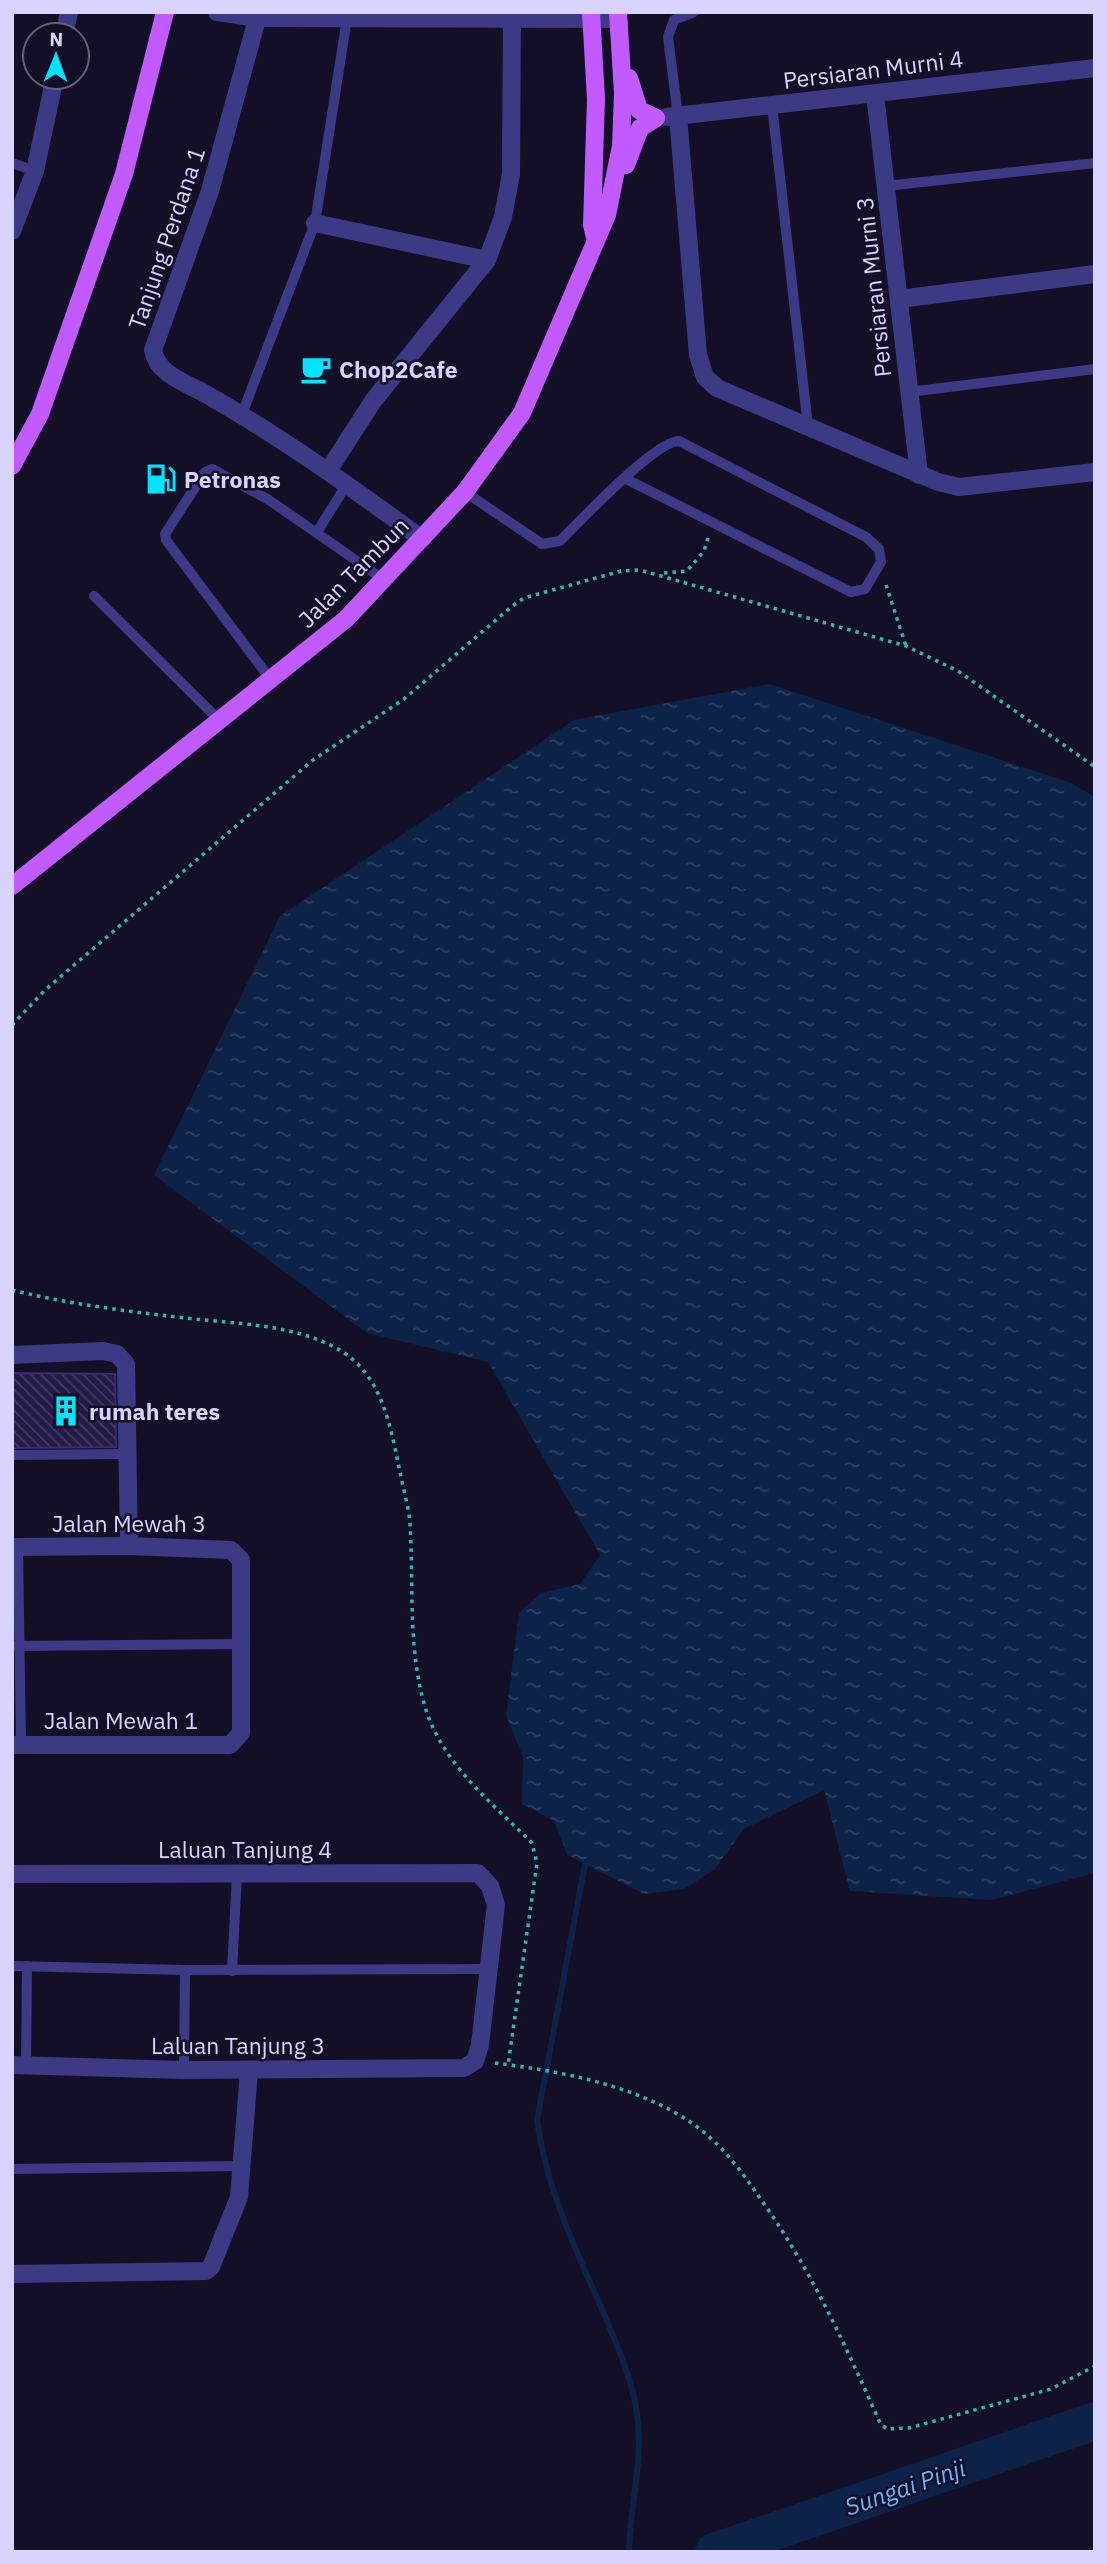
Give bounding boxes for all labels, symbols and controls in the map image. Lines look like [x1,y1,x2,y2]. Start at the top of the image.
north arrow [21,21,91,91]
text: N [49,27,63,51]
street label: Persiaran Murni 4 [781,43,965,95]
street label: Tanjung Perdana 1 [121,143,211,333]
street label: Persiaran Murni 3 [849,195,897,379]
cafe icon: Chop2Cafe [299,352,333,386]
place label: Chop2Cafe [339,354,458,384]
fuel station icon: Petronas [144,462,178,496]
place label: Petronas [184,464,281,494]
street label: Jalan Tambun [291,510,415,634]
building icon: rumah teres [49,1394,83,1428]
place label: rumah teres [89,1396,220,1426]
street label: Jalan Mewah 3 [52,1508,206,1538]
street label: Jalan Mewah 1 [44,1705,198,1735]
street label: Laluan Tanjung 4 [158,1834,332,1864]
street label: Laluan Tanjung 3 [151,2030,325,2060]
water label: Sungai Pinji [840,2451,970,2523]

